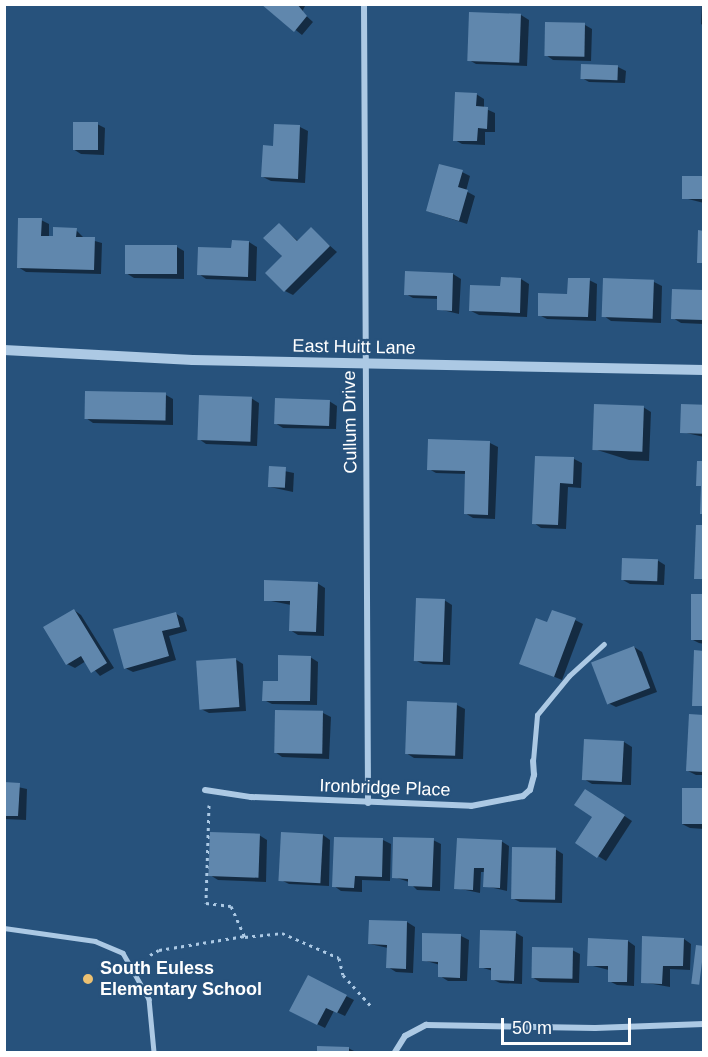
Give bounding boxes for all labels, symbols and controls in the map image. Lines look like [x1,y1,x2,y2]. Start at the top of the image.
street label: East Huitt Lane [292,335,416,359]
street label: Cullum Drive [338,370,362,474]
street label: Ironbridge Place [319,775,451,801]
place label: South Euless Elementary School [100,958,262,1000]
marker: South Euless Elementary School [81,972,95,986]
scale bar [504,1006,634,1044]
text: 50 m [512,1018,552,1038]

